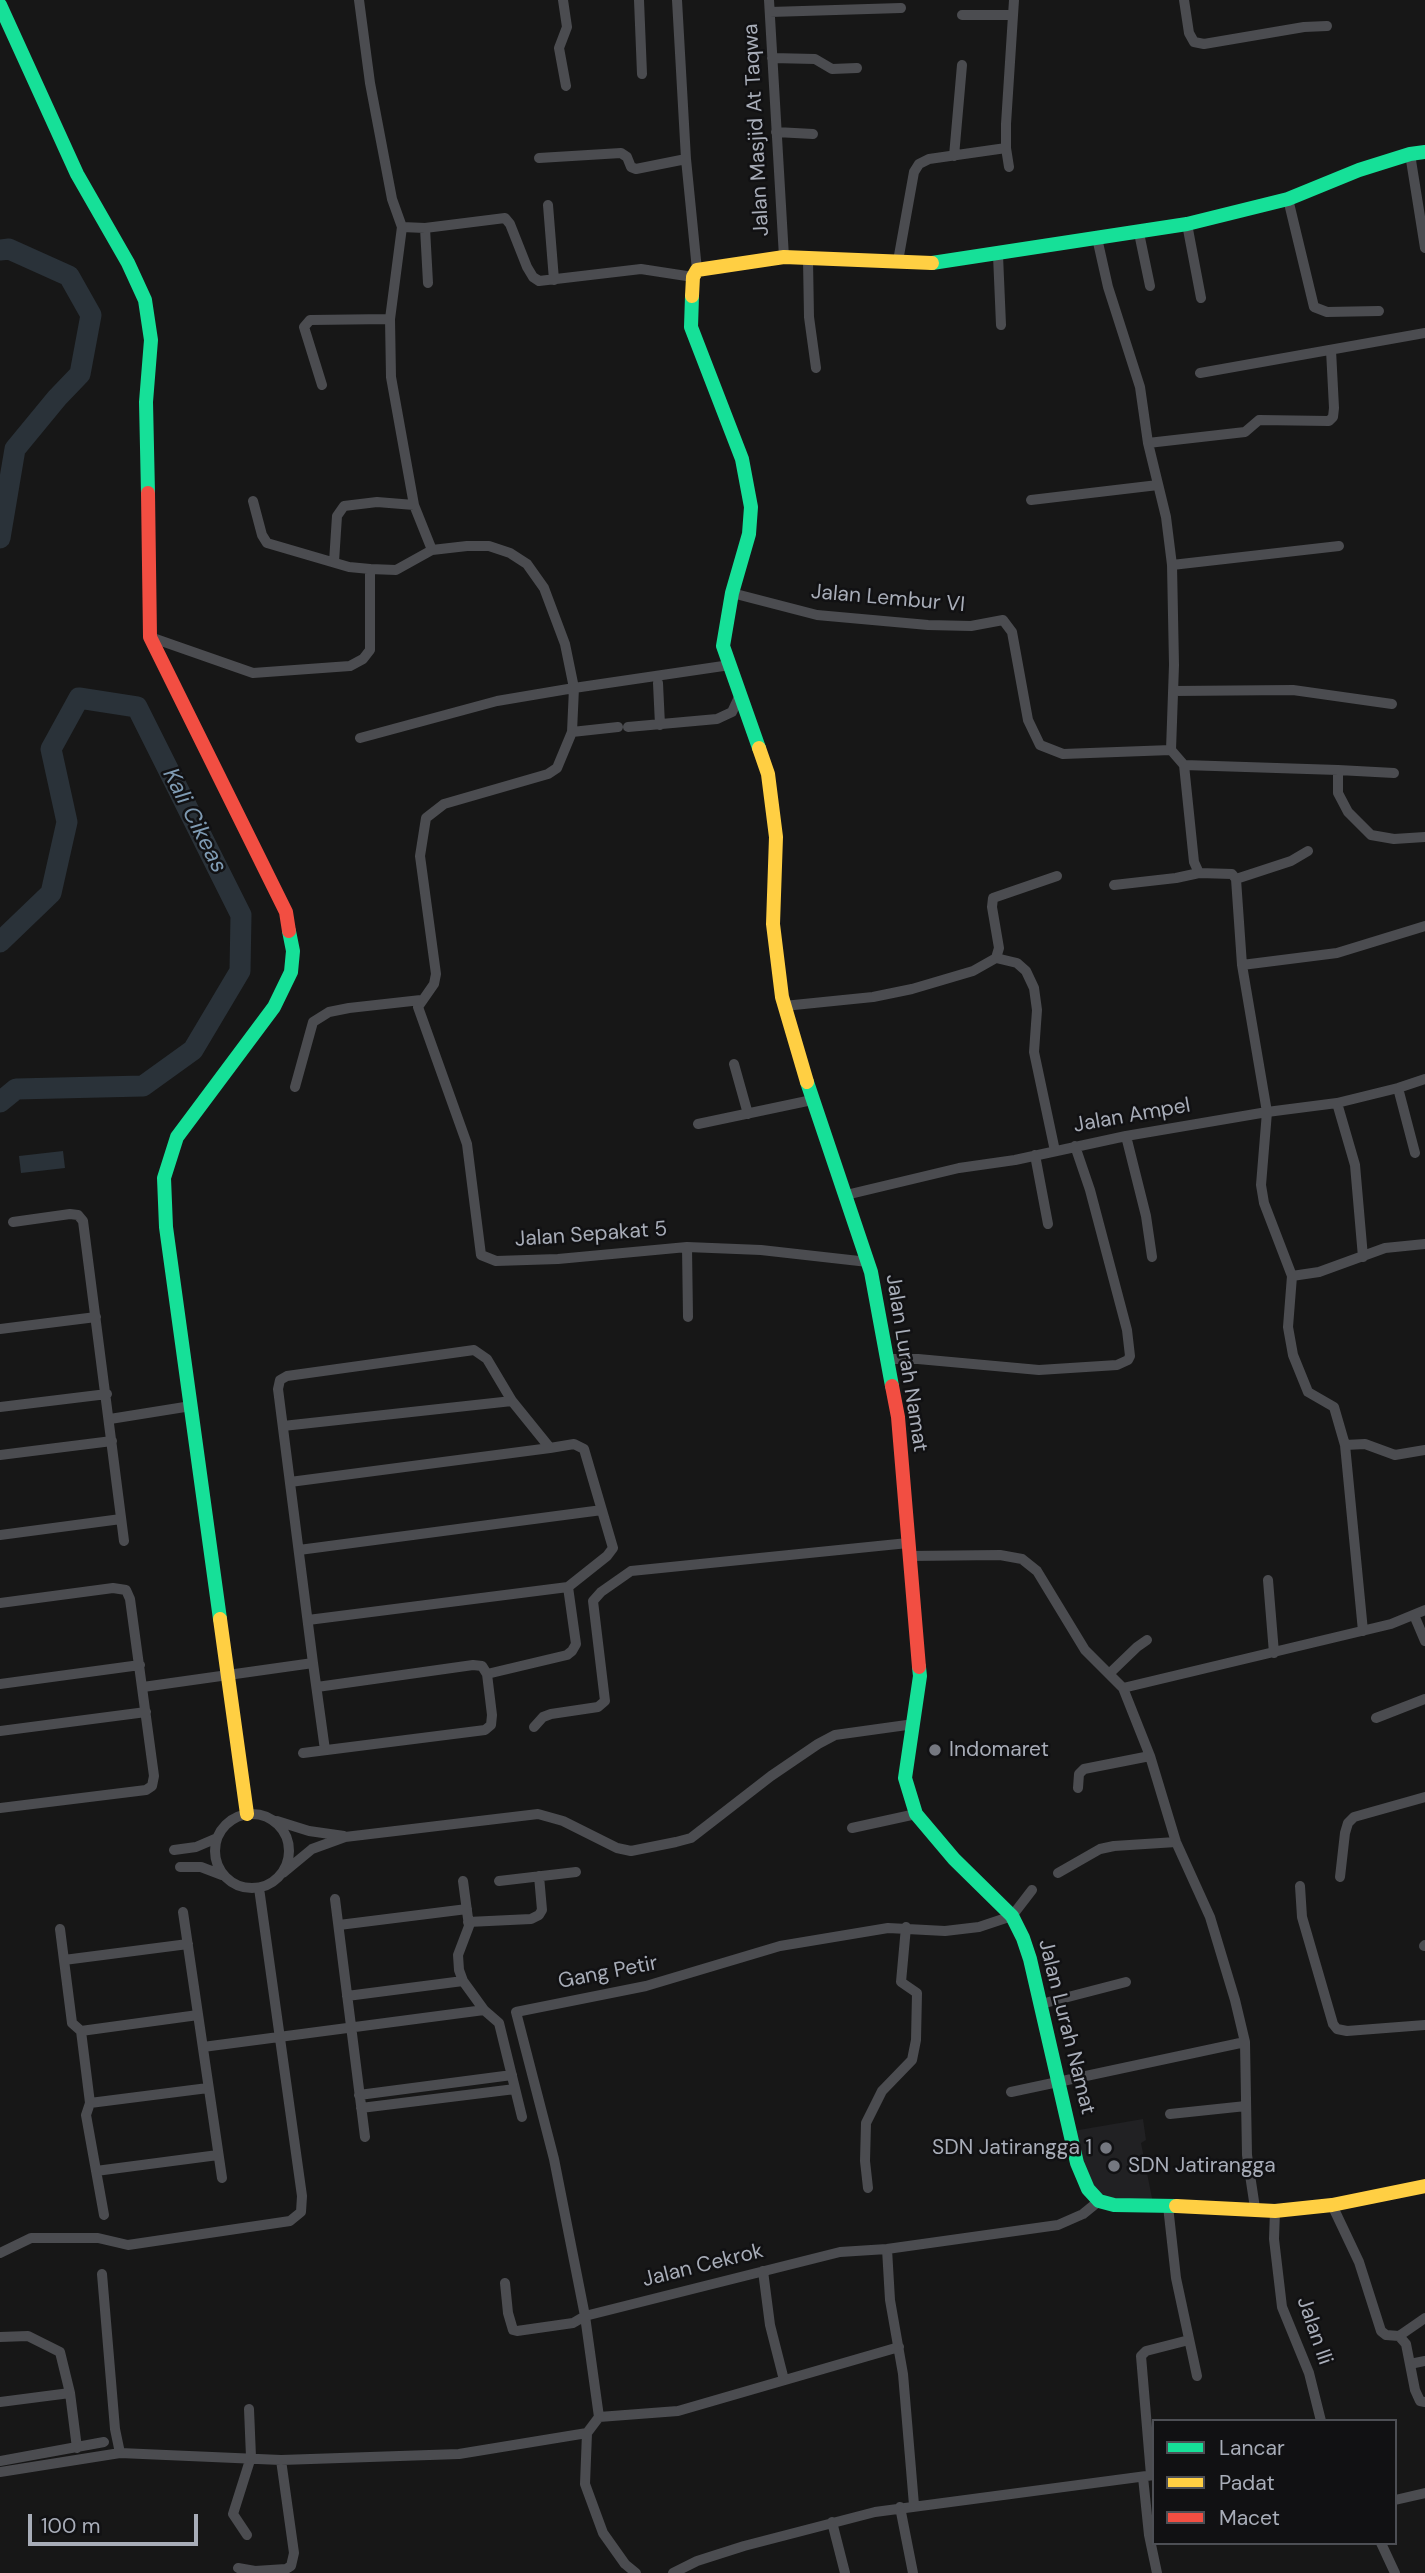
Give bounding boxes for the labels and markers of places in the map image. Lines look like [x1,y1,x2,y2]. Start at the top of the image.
place label: Indomaret [949,1737,1049,1763]
marker: Indomaret [927,1742,943,1758]
place label: SDN Jatirangga 1 [932,2135,1092,2161]
marker: SDN Jatirangga 1 [1098,2140,1114,2156]
place label: SDN Jatirangga [1128,2153,1276,2179]
marker: SDN Jatirangga [1106,2158,1122,2174]

